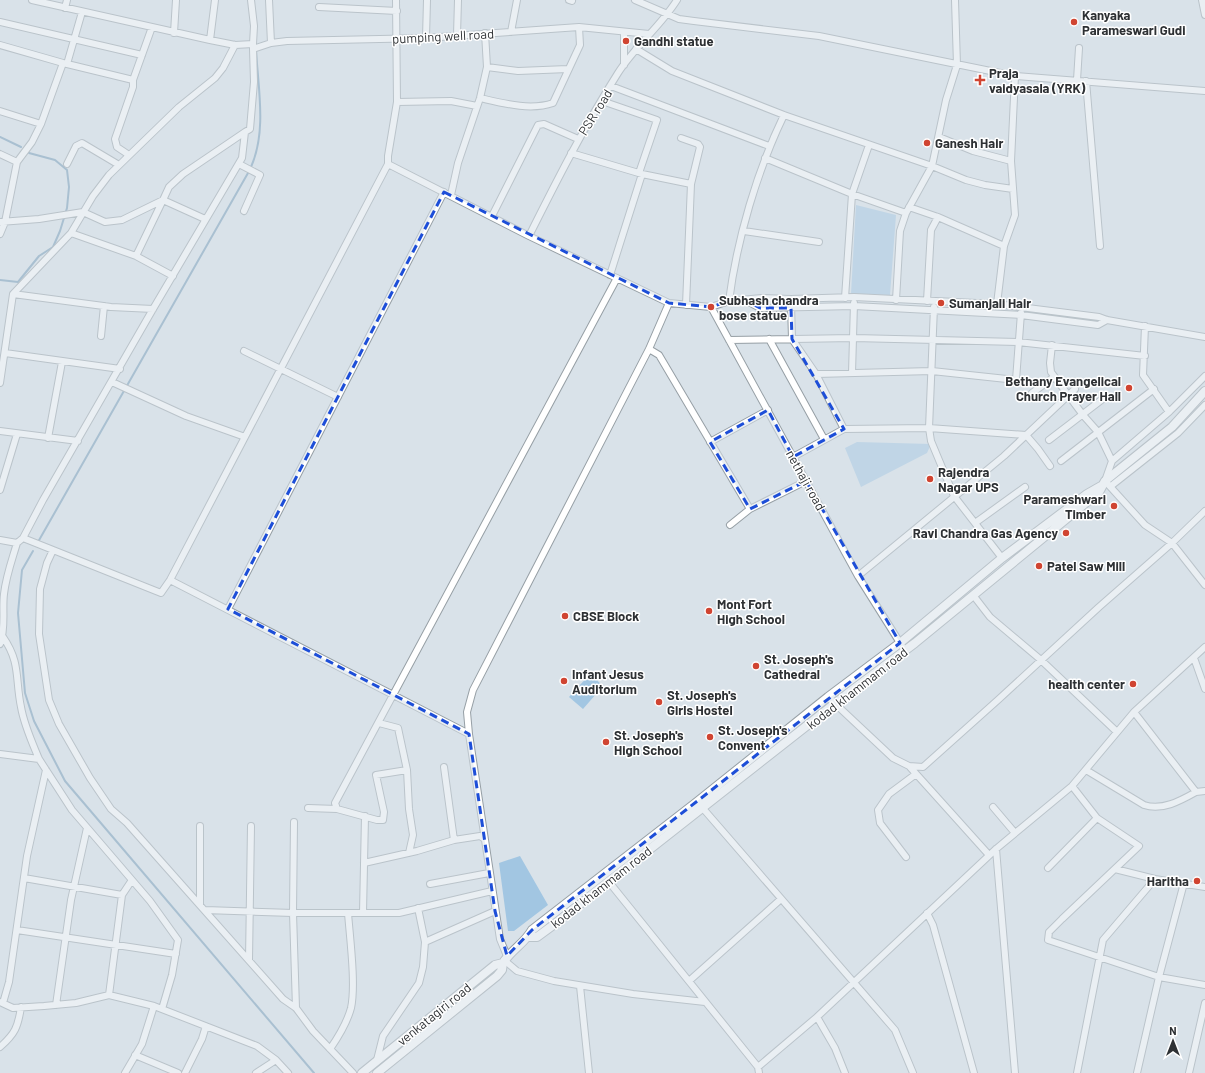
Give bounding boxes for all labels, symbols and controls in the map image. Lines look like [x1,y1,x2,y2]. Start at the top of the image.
place label: Kanyaka Parameswari Gudi [1082,7,1185,38]
marker: Kanyaka Parameswari Gudi [1069,17,1079,27]
street label: pumping well road [392,25,494,47]
place label: Gandhi statue [634,33,714,49]
marker: Gandhi statue [621,36,631,46]
place label: Praja vaidyasala (YRK) [989,65,1086,96]
marker: Praja vaidyasala (YRK) [974,74,986,86]
street label: PSR road [575,86,615,138]
place label: Ganesh Hair [935,135,1003,151]
marker: Ganesh Hair [922,138,932,148]
place label: Subhash chandra bose statue [719,292,819,323]
place label: Sumanjali Hair [949,295,1031,311]
marker: Sumanjali Hair [936,298,946,308]
marker: Subhash chandra bose statue [706,302,716,312]
place label: Bethany Evangelical Church Prayer Hall [1005,373,1121,404]
marker: Bethany Evangelical Church Prayer Hall [1124,383,1134,393]
street label: nethaji road [783,447,829,513]
place label: Rajendra Nagar UPS [938,464,999,495]
marker: Rajendra Nagar UPS [925,474,935,484]
place label: Parameshwari Timber [1024,491,1106,522]
marker: Parameshwari Timber [1109,501,1119,511]
place label: Ravi Chandra Gas Agency [913,525,1058,541]
marker: Ravi Chandra Gas Agency [1061,528,1071,538]
place label: Patel Saw Mill [1047,558,1125,574]
marker: Patel Saw Mill [1034,561,1044,571]
place label: Mont Fort High School [717,596,785,627]
marker: Mont Fort High School [704,606,714,616]
place label: CBSE Block [573,608,639,624]
marker: CBSE Block [560,611,570,621]
street label: kodad khammam road [803,644,911,732]
place label: St. Joseph's Cathedral [764,651,834,682]
marker: St. Joseph's Cathedral [751,661,761,671]
place label: Infant Jesus Auditorium [572,666,644,697]
marker: Infant Jesus Auditorium [559,676,569,686]
place label: health center [1048,676,1125,692]
marker: health center [1128,679,1138,689]
place label: St. Joseph's Girls Hostel [667,687,737,718]
marker: St. Joseph's Girls Hostel [654,697,664,707]
place label: St. Joseph's Convent [718,722,788,753]
place label: St. Joseph's High School [614,727,684,758]
marker: St. Joseph's Convent [705,732,715,742]
marker: St. Joseph's High School [601,737,611,747]
street label: kodad khammam road [547,843,655,931]
place label: Haritha [1147,873,1189,889]
marker: Haritha [1192,876,1202,886]
street label: venkatagiri road [394,979,474,1049]
north arrow [1153,1021,1193,1061]
text: N [1169,1024,1177,1037]

